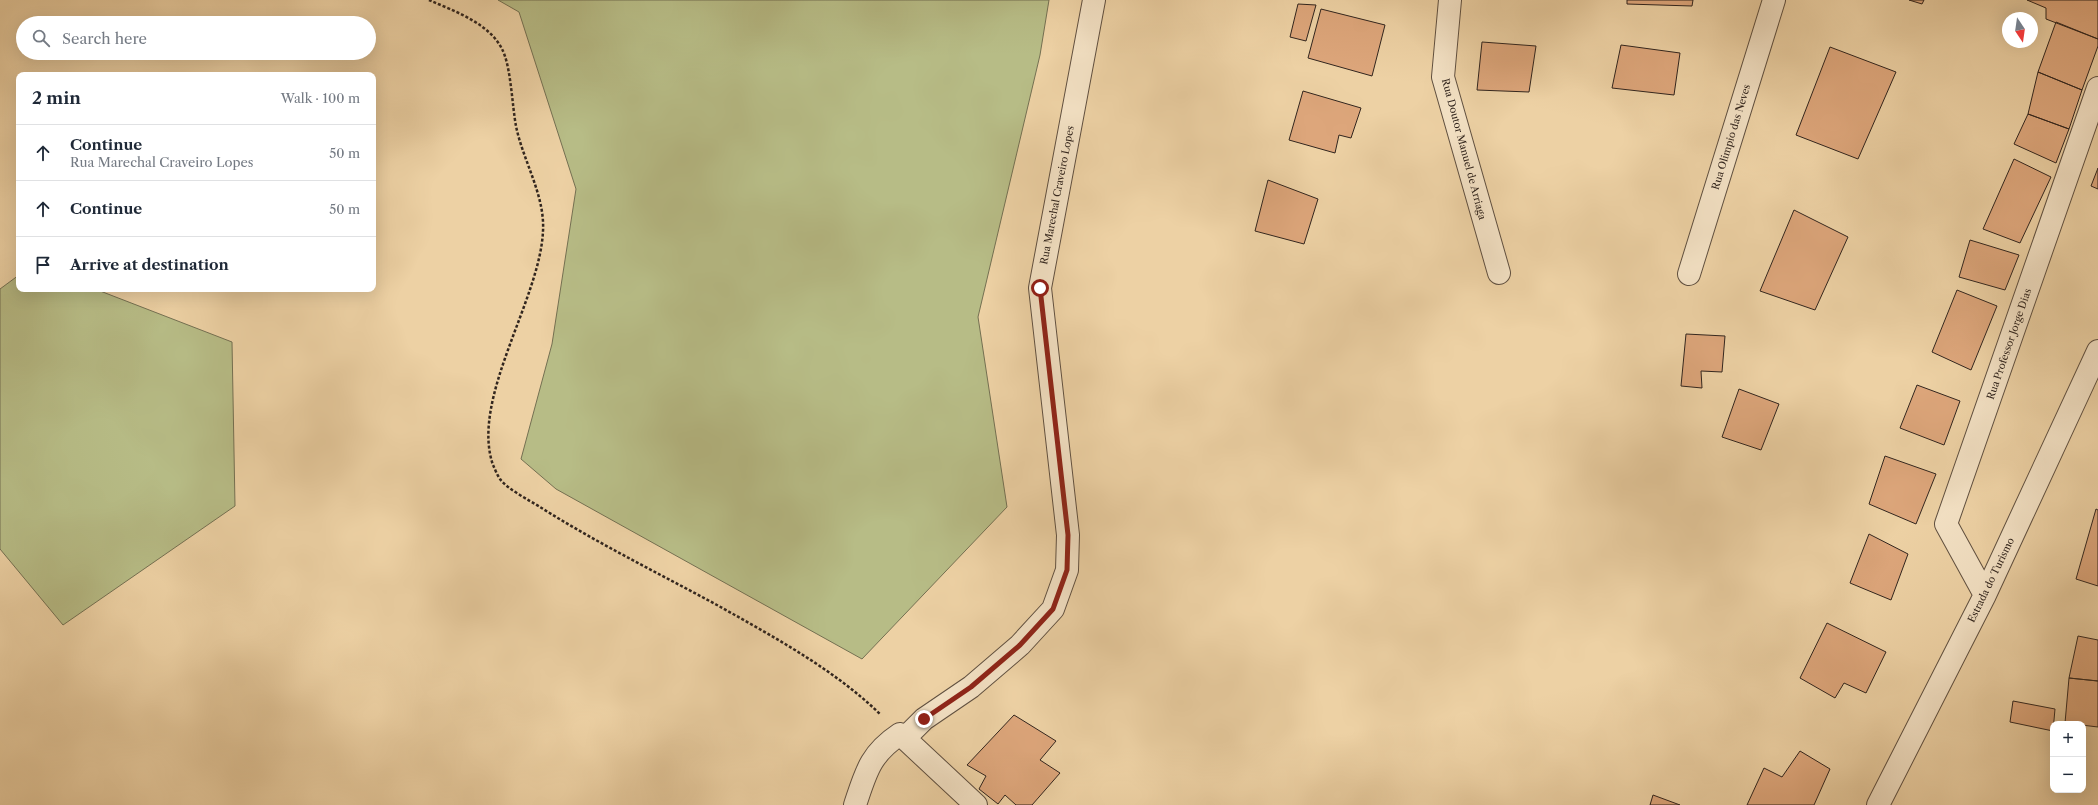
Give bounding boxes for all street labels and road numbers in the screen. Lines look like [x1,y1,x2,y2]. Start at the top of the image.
street label: Rua Doutor Manuel de Arriaga [1439,77,1489,222]
street label: Rua Olimpio das Neves [1709,83,1753,191]
street label: Rua Marechal Craveiro Lopes [1037,125,1077,265]
street label: Rua Professor Jorge Dias [1984,287,2034,401]
street label: Estrada do Turismo [1965,535,2017,625]

